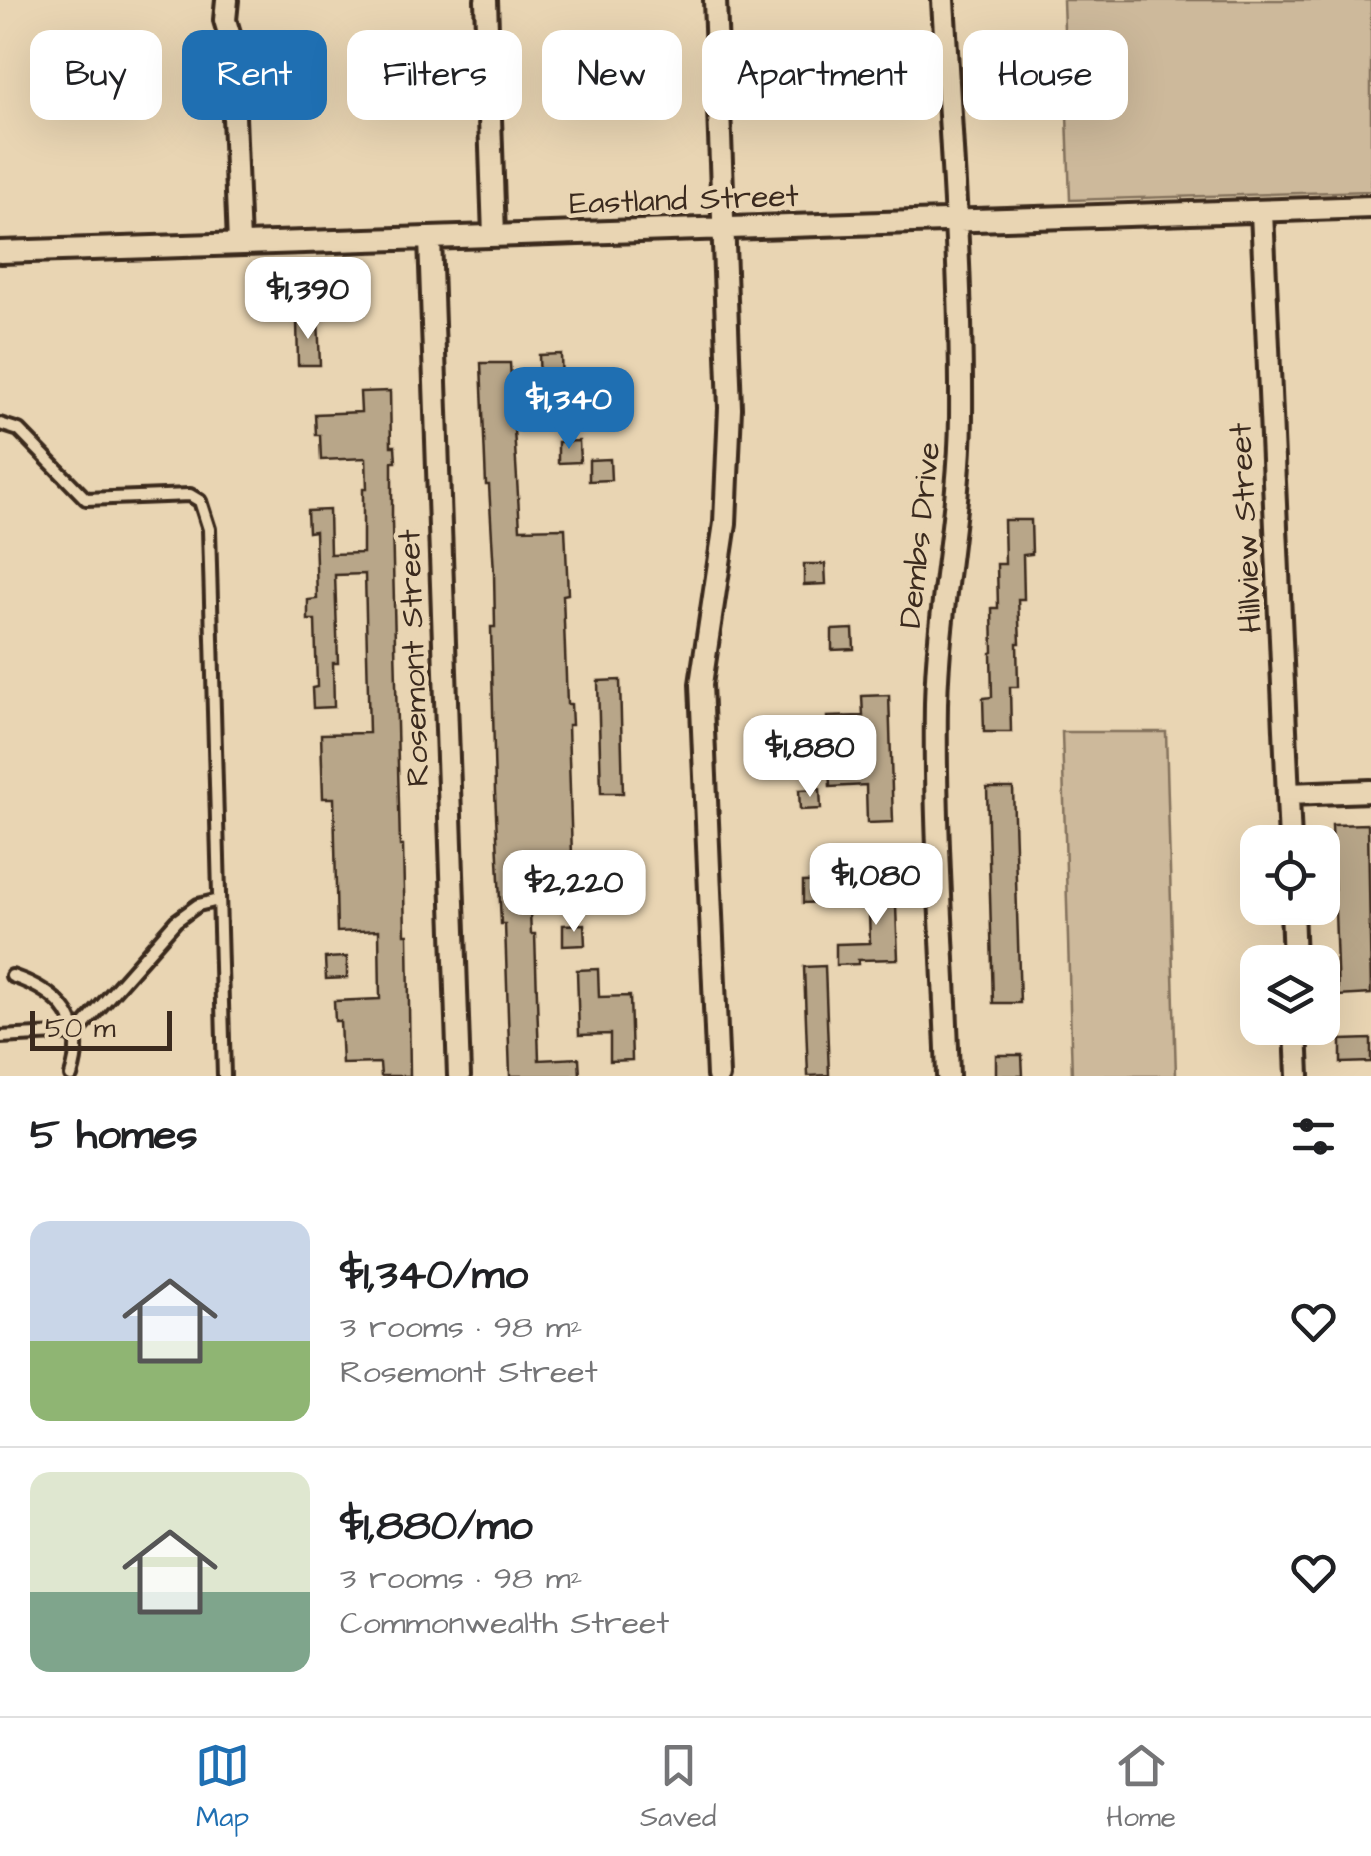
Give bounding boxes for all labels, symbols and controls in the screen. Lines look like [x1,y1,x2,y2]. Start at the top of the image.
chip: Buy [30,30,162,120]
chip: Rent [182,30,327,120]
chip: Filters [347,30,522,120]
chip: New [542,30,682,120]
chip: Apartment [702,30,943,120]
chip: House [963,30,1128,120]
street label: Eastland Street [569,174,800,226]
pin: $1,390 [227,257,389,342]
text: $1,390 [267,267,349,312]
pin: $1,340 [488,367,650,452]
text: $1,340 [526,377,612,422]
street label: Hillview Street [1218,422,1274,634]
street label: Dembs Drive [888,440,952,630]
street label: Rosemont Street [387,528,441,787]
pin: $1,880 [729,715,891,800]
text: $1,880 [765,725,855,770]
map controls [1240,825,1340,1045]
button: locate [1240,825,1340,925]
pin: $1,080 [795,843,957,928]
pin: $2,220 [493,850,655,935]
text: $1,080 [832,853,920,898]
text: $2,220 [525,860,623,905]
button: layers [1240,945,1340,1045]
scale bar [30,1006,172,1050]
text: 50 m [45,1009,116,1048]
text: 5 homes [30,1107,197,1165]
icon: filters [1286,1109,1341,1164]
text: $1,340/mo [340,1247,528,1305]
icon: home [110,1261,230,1381]
icon: heart [1286,1294,1341,1349]
text: 3 rooms · 98 m² [340,1305,583,1350]
text: Rosemont Street [340,1350,598,1395]
text: $1,880/mo [340,1498,533,1556]
icon: home [110,1512,230,1632]
icon: heart [1286,1545,1341,1600]
text: 3 rooms · 98 m² [340,1556,583,1601]
text: Commonwealth Street [340,1601,669,1646]
tab: Map [195,1738,250,1837]
tab: Saved [640,1738,716,1837]
tab: Home [1106,1738,1176,1837]

